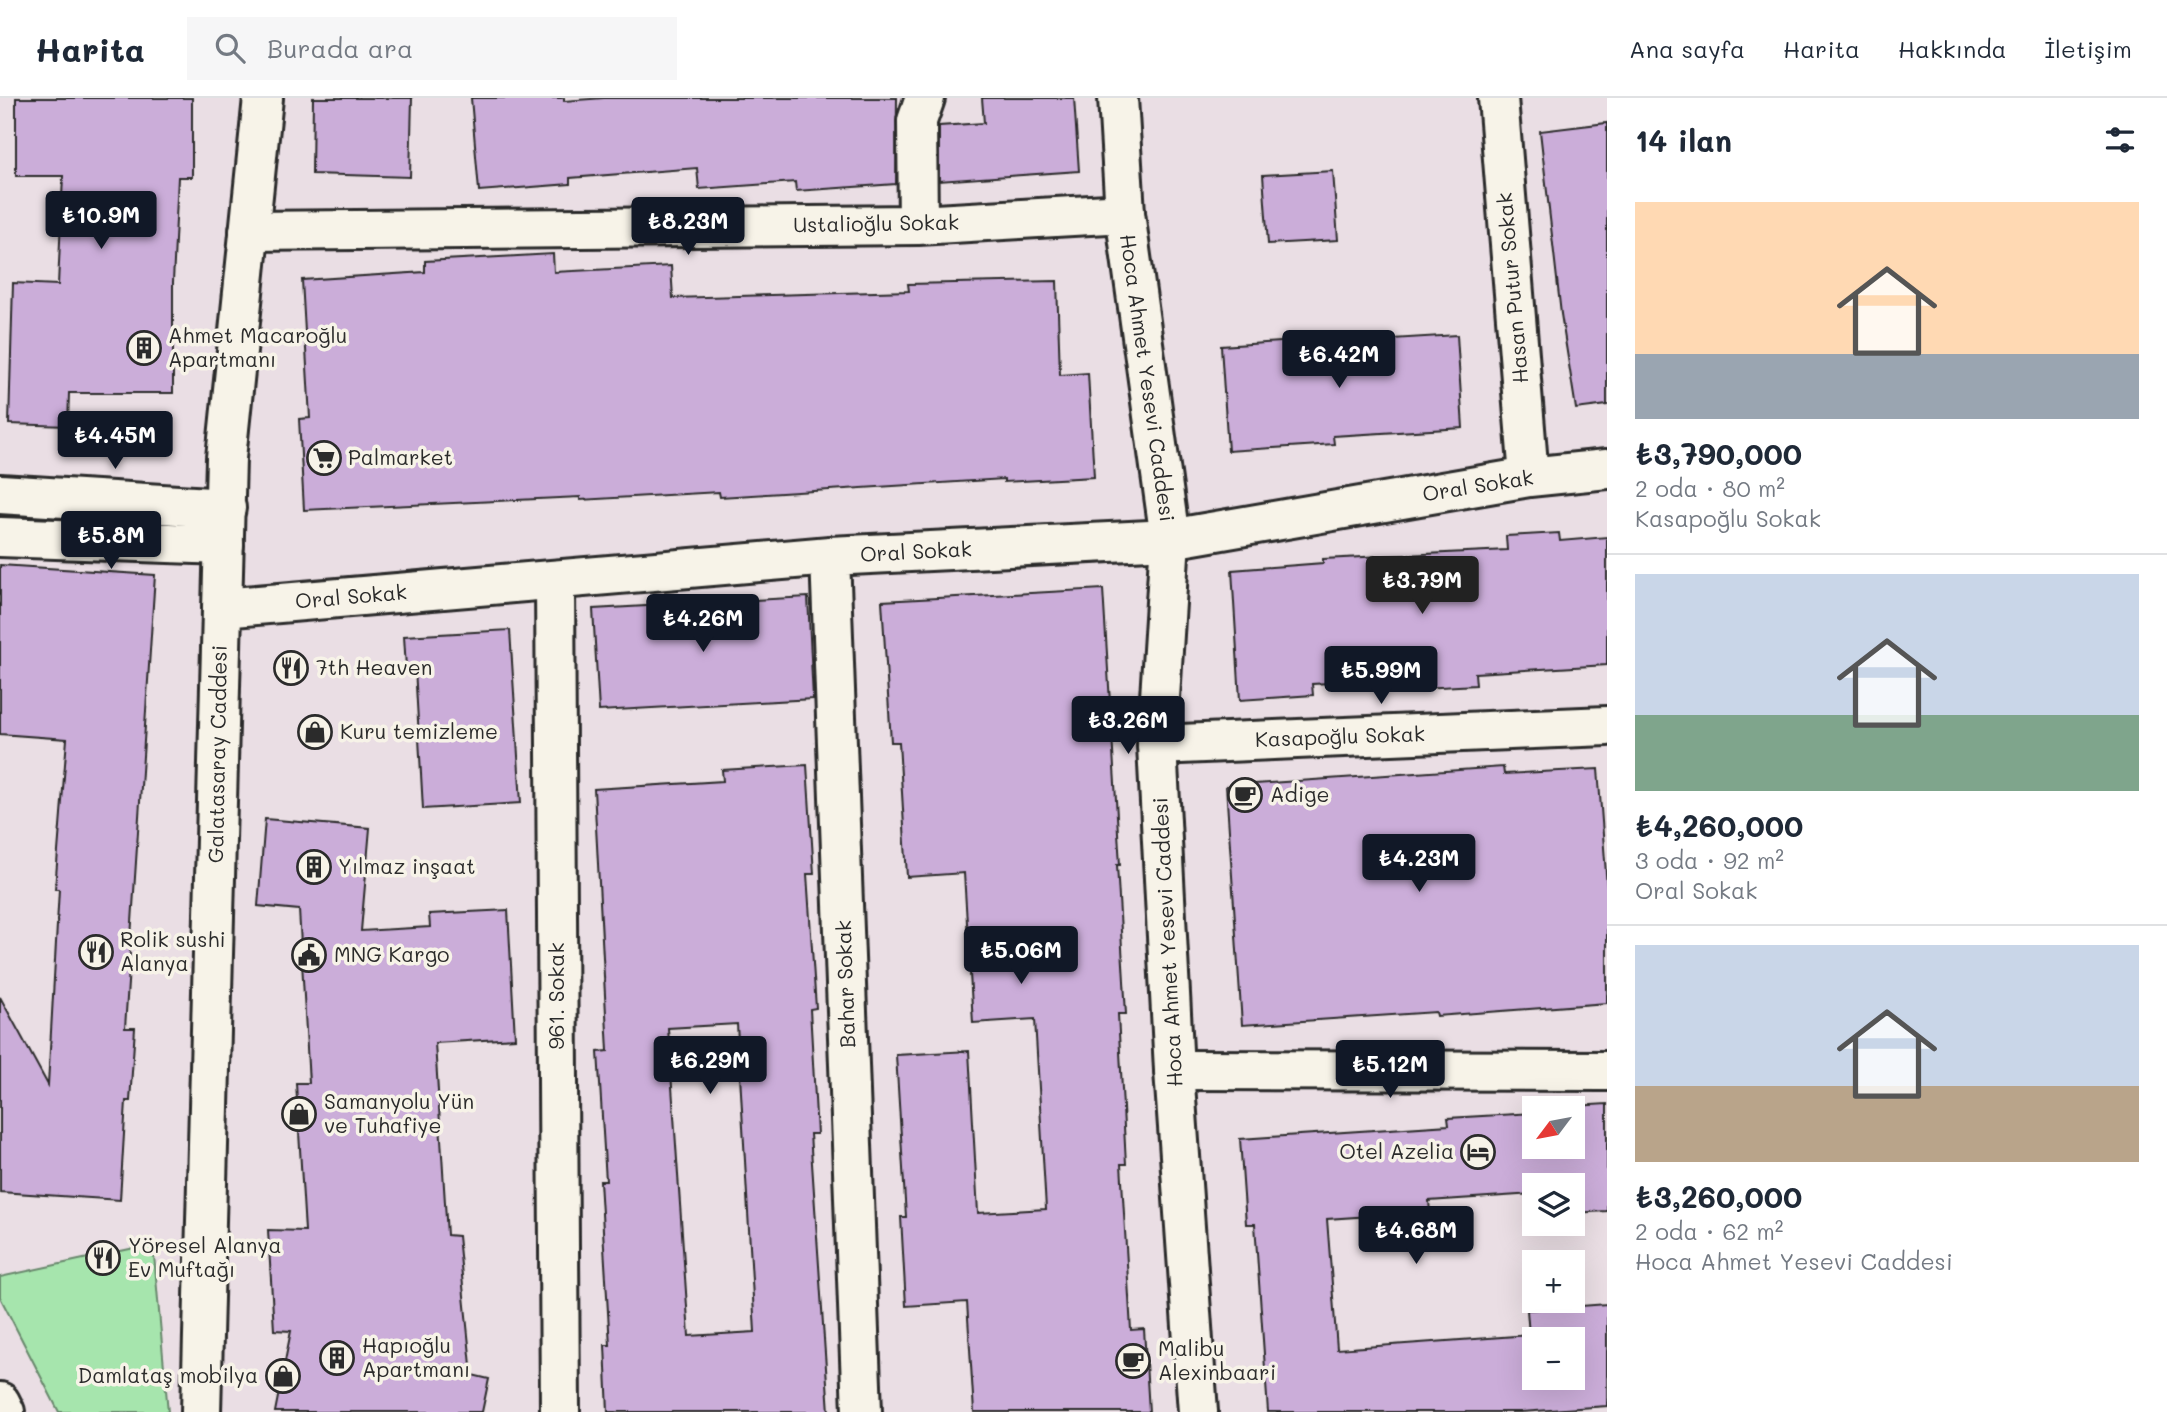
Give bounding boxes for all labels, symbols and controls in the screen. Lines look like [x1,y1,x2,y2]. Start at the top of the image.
search box [187,17,677,80]
text: Harita [35,27,145,70]
icon: search [211,29,249,67]
text: Burada ara [267,31,413,65]
text: Ana sayfa [1629,33,1745,64]
text: Harita [1783,33,1860,64]
text: Hakkında [1898,33,2007,64]
text: İletişim [2045,33,2132,64]
text: 14 ilan [1635,120,1732,160]
icon: filters [2101,121,2139,159]
street label: Hasan Putur Sokak [1490,191,1533,385]
pin: ₺10.9M [44,192,158,251]
pin: ₺8.23M [631,198,745,257]
text: ₺10.9M [62,199,140,229]
text: ₺8.23M [648,205,728,235]
street label: Ustalioğlu Sokak [793,208,959,237]
street label: Hoca Ahmet Yesevi Caddesi [1115,232,1182,523]
icon: home [1824,248,1950,374]
place label: Ahmet Macaroğlu Apartmanı [168,321,347,372]
building icon: Ahmet Macaroğlu Apartmanı [125,329,163,367]
pin: ₺6.42M [1282,330,1396,390]
text: ₺6.42M [1298,338,1380,368]
pin: ₺4.45M [58,412,172,471]
text: ₺4.45M [74,419,156,449]
text: ₺3,790,000 [1635,433,1802,473]
supermarket icon: Palmarket [305,439,343,477]
place label: Palmarket [348,443,453,470]
street label: Oral Sokak [1420,462,1535,507]
text: 2 oda · 80 m² [1635,473,1785,503]
text: Kasapoğlu Sokak [1635,503,1821,533]
pin: ₺5.8M [62,512,160,571]
text: ₺5.8M [77,519,145,549]
street label: Oral Sokak [859,534,973,567]
pin: ₺3.79M [1365,556,1479,616]
text: ₺3.79M [1382,564,1462,594]
street label: Oral Sokak [294,577,408,614]
pin: ₺4.26M [646,594,760,654]
text: ₺4.26M [662,602,744,632]
icon: home [1824,620,1950,746]
street label: Galatasaray Caddesi [201,645,232,863]
pin: ₺5.99M [1324,646,1438,706]
restaurant icon: 7th Heaven [272,649,310,687]
place label: 7th Heaven [316,653,432,680]
text: ₺5.99M [1340,654,1422,684]
pin: ₺3.26M [1071,696,1185,756]
text: ₺3.26M [1088,704,1168,734]
shop icon: Kuru temizleme [296,713,334,751]
place label: Kuru temizleme [340,717,498,744]
street label: Kasapoğlu Sokak [1255,719,1425,752]
cafe icon: Adige [1226,776,1264,814]
place label: Adige [1270,780,1329,807]
street label: Hoca Ahmet Yesevi Caddesi [1145,796,1188,1088]
text: ₺4,260,000 [1635,805,1803,845]
pin: ₺4.23M [1362,834,1476,894]
text: ₺4.23M [1378,842,1460,872]
text: 3 oda · 92 m² [1635,845,1784,875]
building icon: Yılmaz inşaat [295,848,333,886]
place label: Yılmaz inşaat [338,852,476,879]
text: Oral Sokak [1635,875,1758,905]
street label: Bahar Sokak [829,920,860,1048]
place label: Rolik sushi Alanya [120,925,226,976]
pin: ₺5.06M [964,926,1078,986]
restaurant icon: Rolik sushi Alanya [77,933,115,971]
text: ₺5.06M [980,934,1062,964]
public building icon: MNG Kargo [290,936,328,974]
place label: MNG Kargo [334,940,450,967]
street label: 961. Sokak [542,942,569,1050]
icon: home [1824,991,1950,1117]
pin: ₺6.29M [653,1037,767,1096]
pin: ₺5.12M [1333,1040,1447,1100]
text: ₺6.29M [670,1044,750,1074]
text: ₺5.12M [1352,1048,1428,1078]
place label: Samanyolu Yün ve Tuhafiye [324,1087,474,1138]
shop icon: Samanyolu Yün ve Tuhafiye [280,1095,318,1133]
north arrow [1522,1096,1586,1158]
map controls [1522,1096,1585,1390]
hotel icon: Otel Azelia [1459,1133,1497,1171]
place label: Otel Azelia [1339,1137,1454,1164]
button: layers [1522,1173,1585,1236]
text: ₺3,260,000 [1635,1176,1802,1216]
pin: ₺4.68M [1359,1206,1473,1266]
text: ₺4.68M [1375,1214,1457,1244]
text: 2 oda · 62 m² [1635,1216,1784,1246]
place label: Yöresel Alanya Ev Muftağı [128,1231,282,1282]
restaurant icon: Yöresel Alanya Ev Muftağı [84,1239,122,1277]
text: Hoca Ahmet Yesevi Caddesi [1635,1246,1953,1276]
button: + [1522,1250,1585,1313]
button: − [1522,1327,1585,1390]
place label: Hapıoğlu Apartmanı [362,1331,470,1382]
place label: Malibu Alexinbaari [1158,1334,1276,1385]
building icon: Hapıoğlu Apartmanı [318,1339,356,1377]
cafe icon: Malibu Alexinbaari [1114,1342,1152,1380]
shop icon: Damlataş mobilya [264,1357,302,1395]
place label: Damlataş mobilya [78,1361,258,1388]

